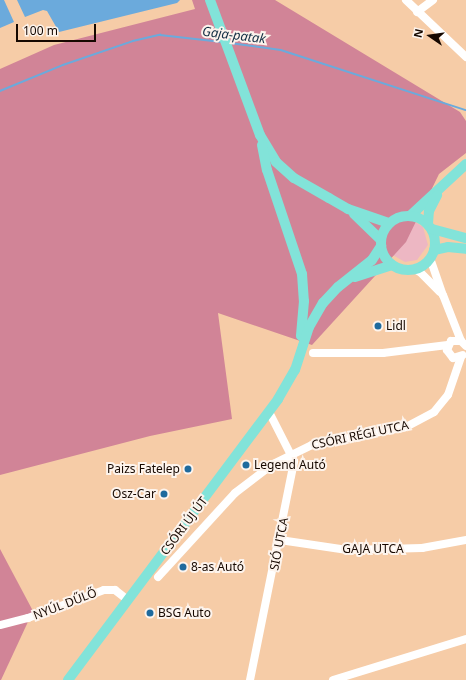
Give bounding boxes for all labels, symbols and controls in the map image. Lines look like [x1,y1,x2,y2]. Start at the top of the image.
scale bar [18,16,98,42]
north arrow [410,16,450,56]
text: 100 m [23,22,58,39]
water label: Gaja-patak [201,23,267,47]
text: N [410,27,426,39]
place label: Lidl [386,319,406,333]
marker: Lidl [373,321,383,331]
street label: CSÓRI RÉGI UTCA [310,418,410,452]
place label: Legend Autó [254,458,326,472]
marker: Legend Autó [241,460,251,470]
place label: Paizs Fatelep [107,462,180,476]
marker: Paizs Fatelep [183,464,193,474]
place label: Osz-Car [112,487,156,501]
marker: Osz-Car [159,489,169,499]
street label: CSÓRI ÚJ ÚT [158,494,210,558]
street label: SIÓ UTCA [267,516,291,572]
street label: GAJA UTCA [342,542,404,556]
place label: 8-as Autó [191,560,244,574]
marker: 8-as Autó [178,562,188,572]
street label: NYÚL DŰLŐ [31,585,99,623]
place label: BSG Auto [158,606,211,620]
marker: BSG Auto [145,608,155,618]

